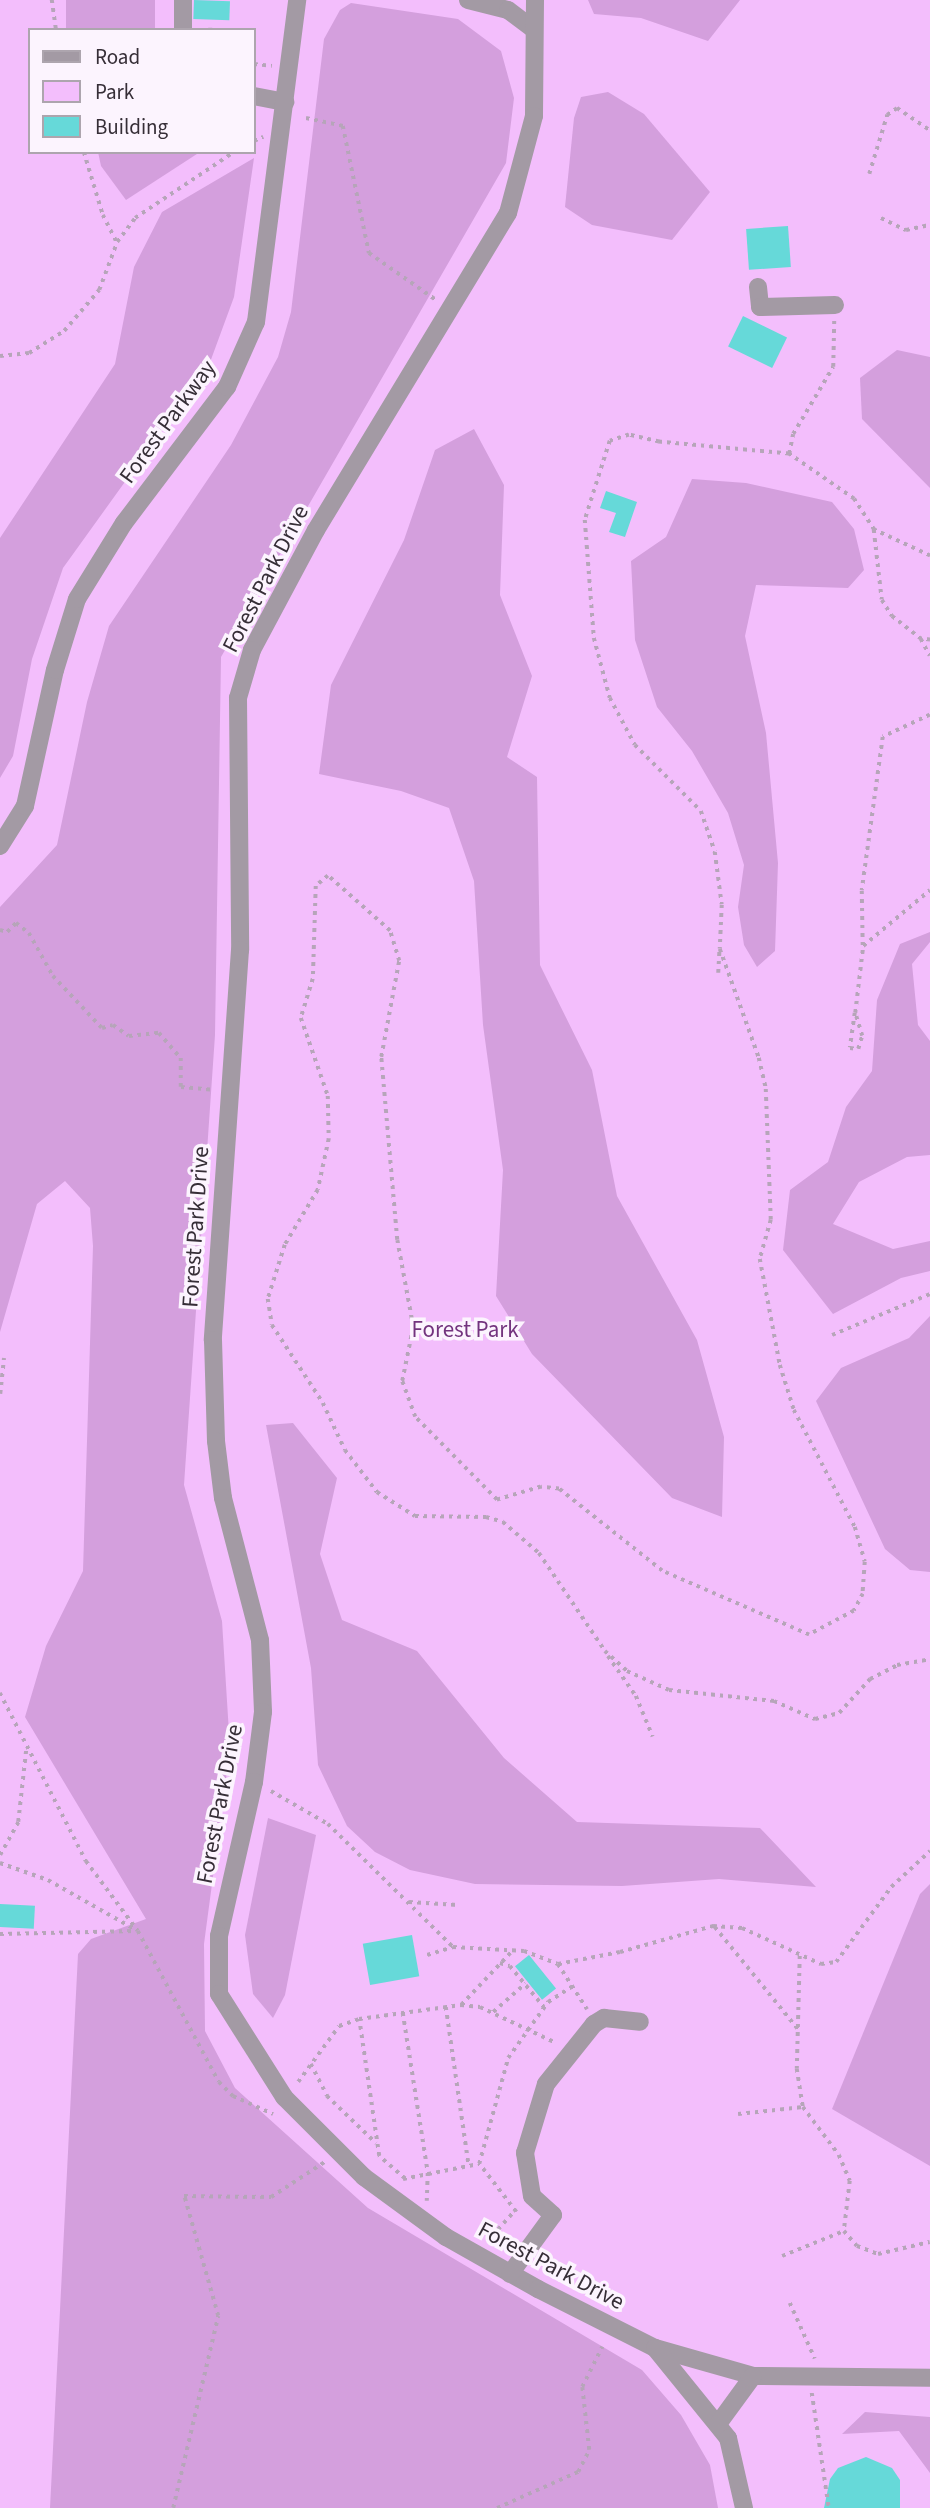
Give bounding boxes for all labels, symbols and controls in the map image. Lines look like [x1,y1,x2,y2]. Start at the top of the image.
legend [28,28,256,154]
text: Road [95,42,140,72]
text: Park [95,77,134,107]
text: Building [95,112,168,142]
street label: Forest Parkway [114,355,222,489]
street label: Forest Park Drive [217,501,315,657]
street label: Forest Park Drive [177,1145,215,1309]
park label: Forest Park [411,1316,519,1344]
street label: Forest Park Drive [191,1722,249,1886]
street label: Forest Park Drive [473,2216,629,2316]

